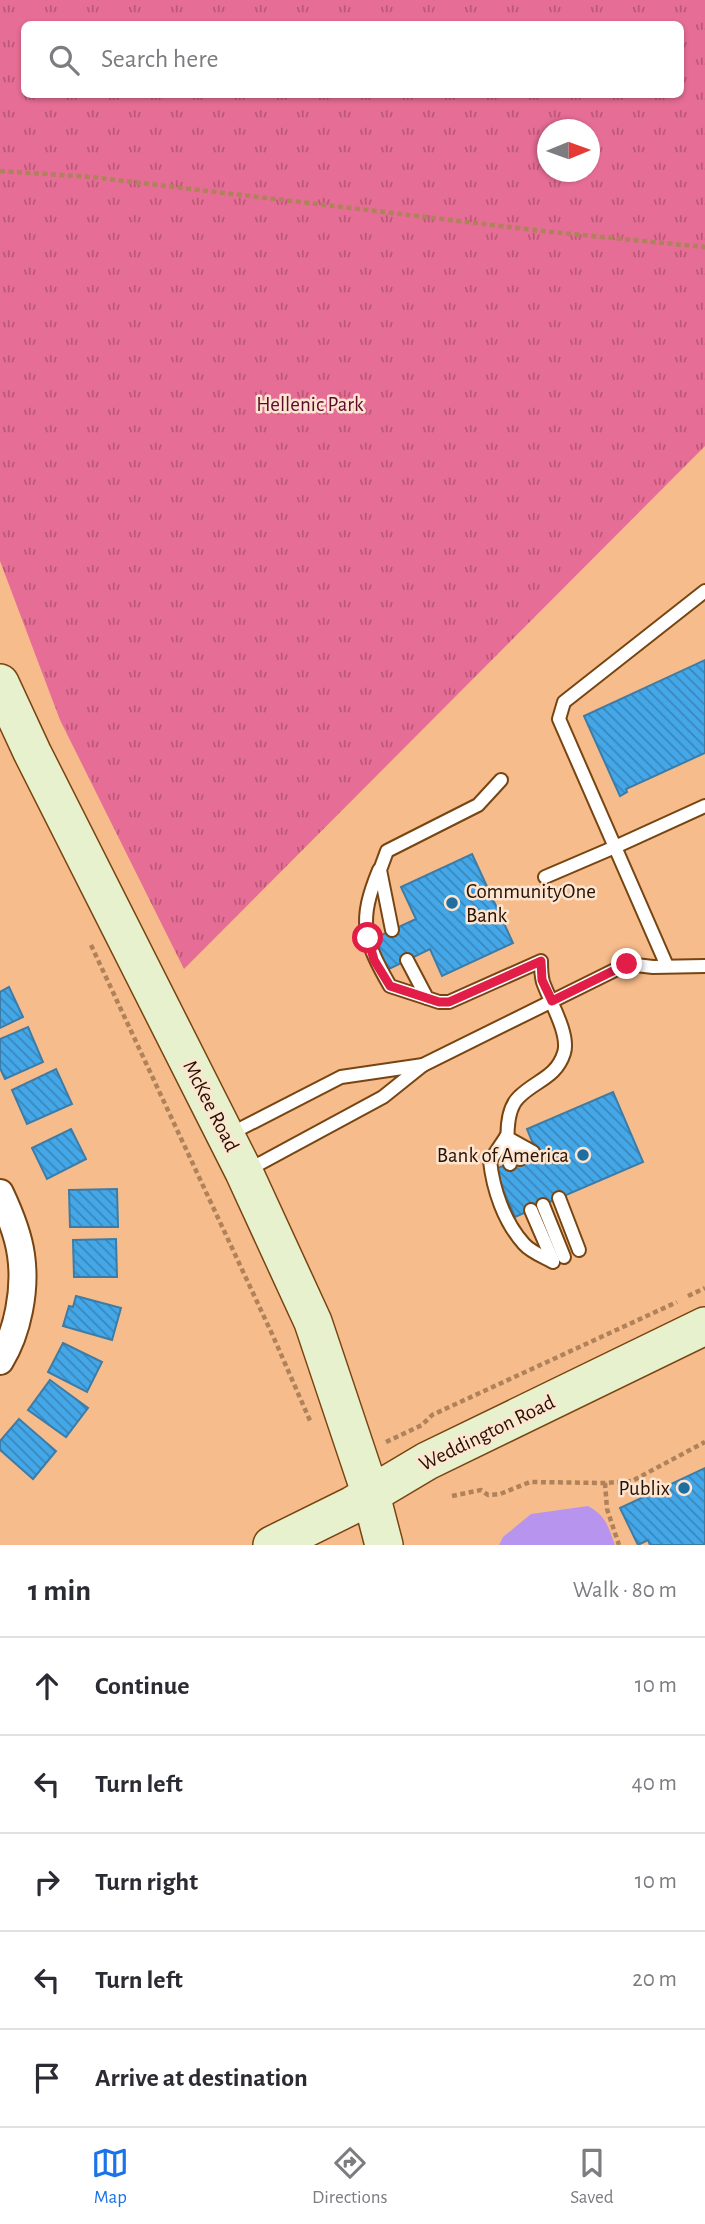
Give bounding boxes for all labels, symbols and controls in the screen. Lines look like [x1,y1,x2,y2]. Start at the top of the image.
search box [21,21,684,98]
icon: search [45,41,83,79]
text: Search here [101,46,219,72]
north arrow [537,119,600,182]
park label: Hellenic Park [256,394,364,415]
place label: CommunityOne Bank [466,881,596,926]
marker: CommunityOne Bank [444,895,460,911]
route start [352,922,383,953]
route end [611,948,642,979]
street label: McKee Road [179,1057,243,1155]
place label: Bank of America [437,1145,569,1166]
marker: Bank of America [575,1147,591,1163]
street label: Weddington Road [416,1391,558,1475]
place label: Publix [618,1478,670,1499]
marker: Publix [676,1480,692,1496]
text: 1 min [28,1576,91,1606]
text: Walk · 80 m [573,1579,677,1602]
icon: ahead [28,1667,66,1705]
text: Continue [95,1673,190,1699]
text: 10 m [635,1674,677,1697]
icon: left [28,1765,66,1803]
text: Turn left [95,1771,183,1797]
text: 40 m [632,1772,677,1795]
icon: right [28,1863,66,1901]
text: Turn right [95,1869,198,1895]
text: 10 m [635,1870,677,1893]
icon: left [28,1961,66,1999]
text: Turn left [95,1967,183,1993]
text: 20 m [632,1968,677,1991]
icon: arrive [28,2059,66,2097]
text: Arrive at destination [95,2065,308,2091]
tab: Map [91,2144,129,2209]
tab: Directions [312,2144,388,2209]
tab: Saved [570,2144,614,2209]

